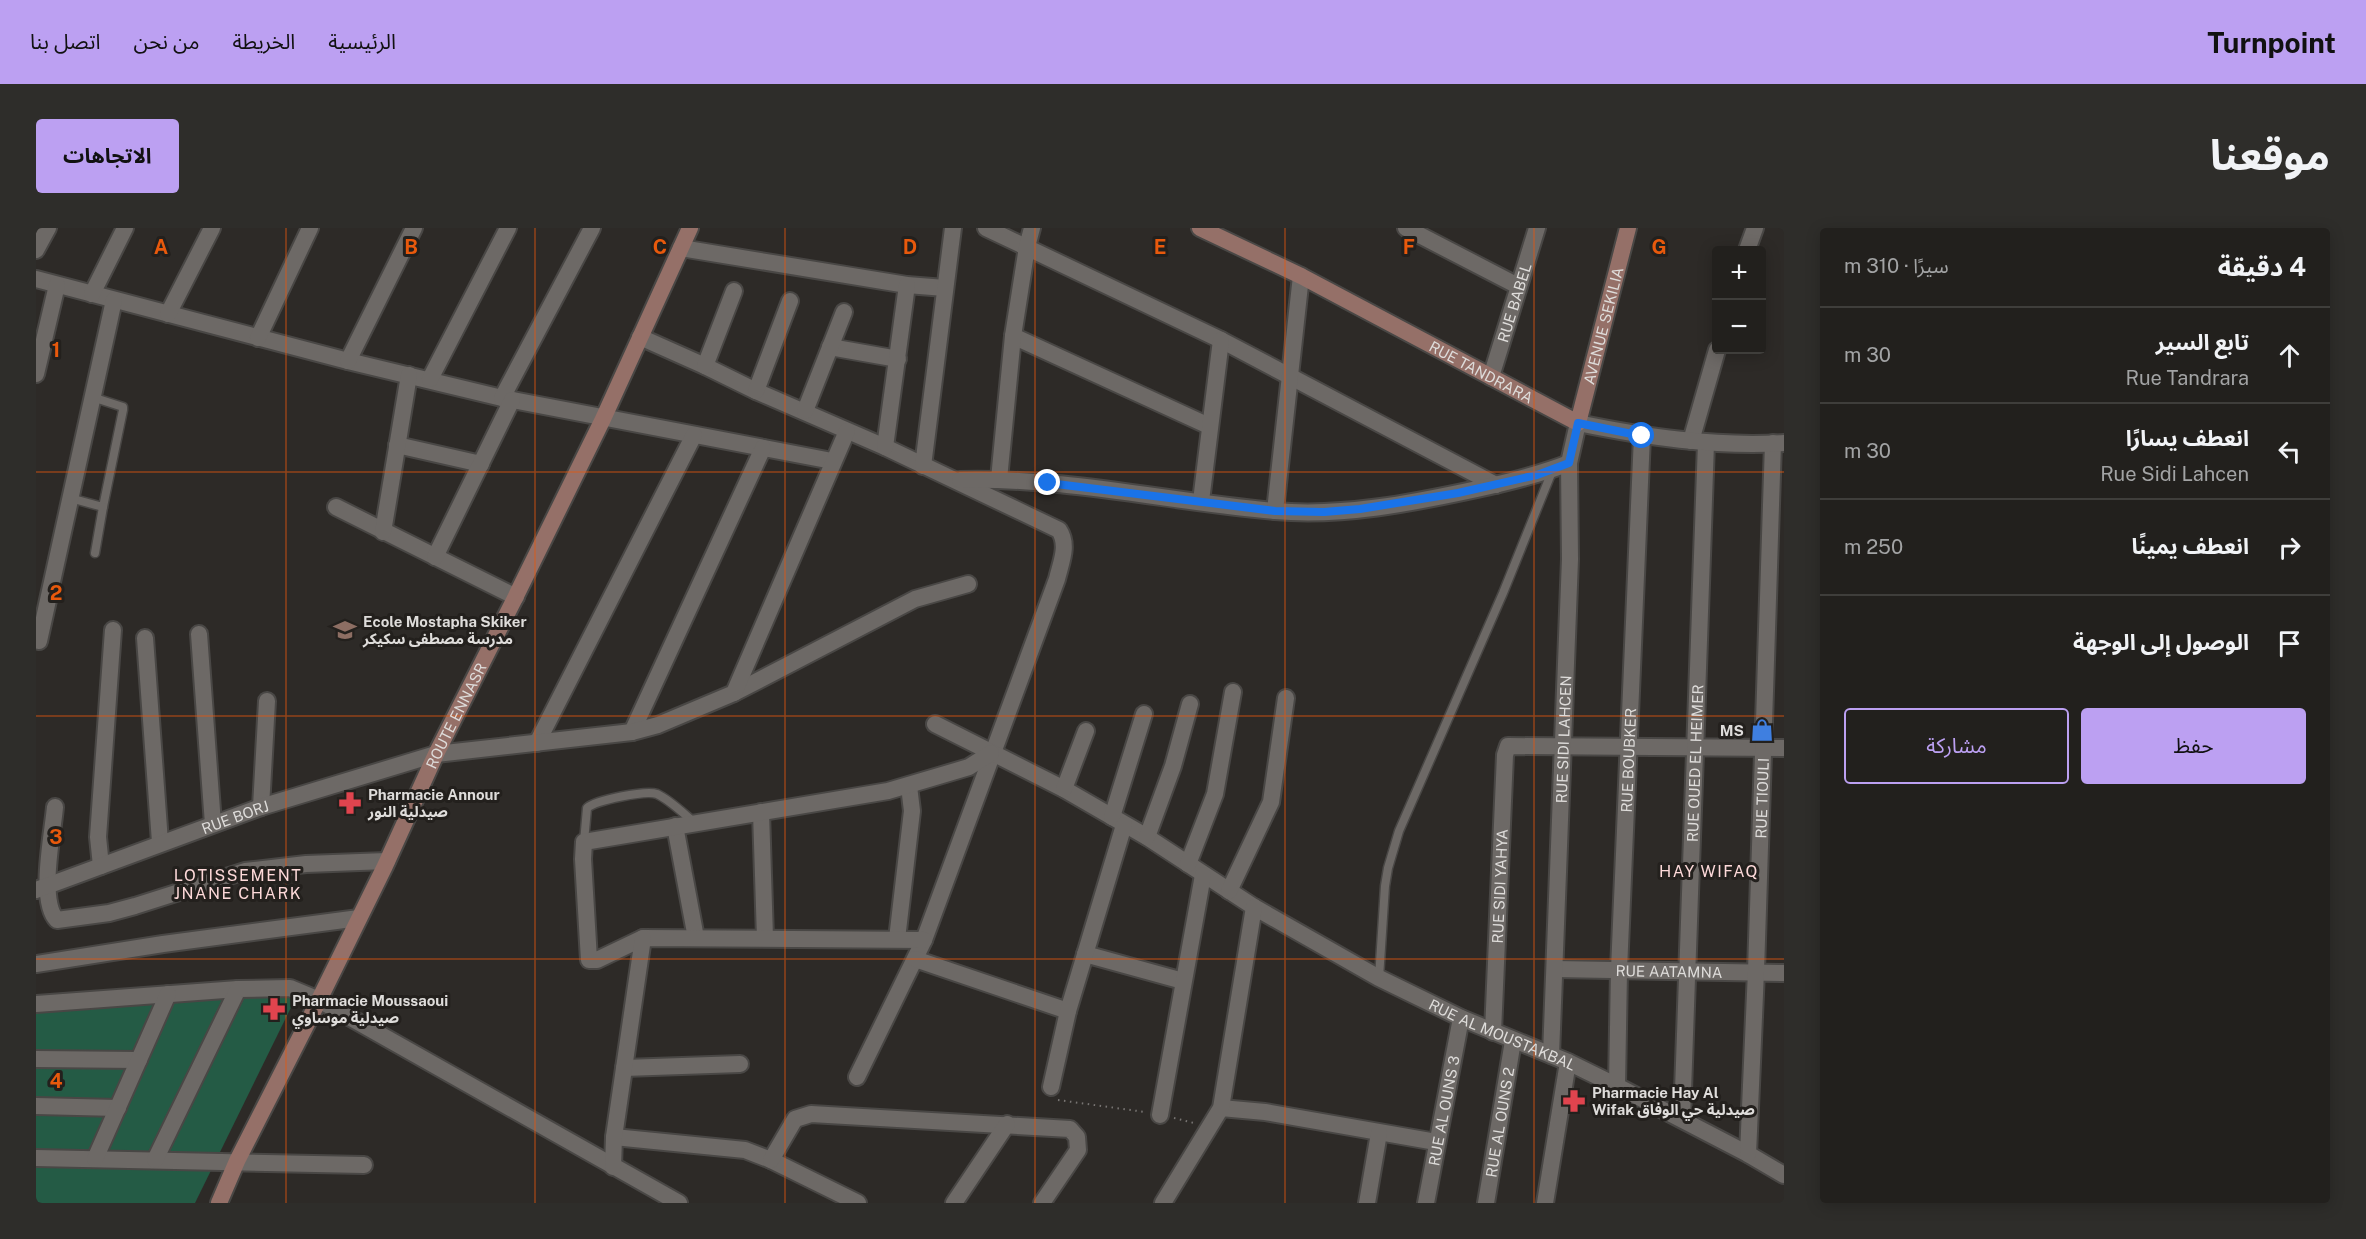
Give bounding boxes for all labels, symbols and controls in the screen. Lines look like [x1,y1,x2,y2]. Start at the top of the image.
text: Turnpoint [2207,26,2336,59]
text: اتصل بنا [30,29,101,54]
text: من نحن [134,29,199,54]
text: الخريطة [232,29,295,54]
text: الرئيسية [328,29,396,54]
button: الاتجاهات [36,119,179,193]
text: موقعنا [2210,130,2330,179]
text: A [154,235,168,259]
text: B [404,235,418,259]
text: C [653,235,667,259]
text: D [903,235,917,259]
text: E [1154,235,1166,259]
text: F [1403,235,1415,259]
text: G [1651,235,1667,259]
map controls [1712,246,1766,354]
button: + [1712,246,1766,300]
text: 4 دقيقة [2218,251,2306,282]
text: سيرًا · 310 m [1844,254,1949,278]
street label: RUE BABEL [1494,261,1534,344]
street label: AVENUE SEKILIA [1580,265,1626,386]
button: − [1712,300,1766,354]
text: تابع السير [2156,329,2249,355]
street label: RUE TANDRARA [1427,337,1536,406]
text: 1 [52,338,60,362]
icon: ahead [2273,339,2306,372]
text: 30 m [1844,343,1891,367]
text: Rue Tandrara [2126,366,2249,390]
route start [1628,422,1654,448]
text: انعطف يسارًا [2126,425,2249,451]
icon: left [2273,435,2306,468]
text: 30 m [1844,439,1891,463]
text: Rue Sidi Lahcen [2100,462,2249,486]
route end [1034,469,1060,495]
icon: right [2273,531,2306,564]
text: انعطف يمينًا [2132,533,2249,559]
text: 250 m [1844,535,1903,559]
text: 2 [50,581,62,605]
place label: Ecole Mostapha Skiker مدرسة مصطفى سكيكر [362,613,527,648]
school or university icon: Ecole Mostapha Skiker مدرسة مصطفى سكيكر [332,617,358,643]
icon: arrive [2273,627,2306,660]
text: الوصول إلى الوجهة [2073,629,2249,655]
street label: ROUTE ENNASR [422,660,489,771]
street label: RUE SIDI LAHCEN [1552,675,1574,804]
street label: RUE OUED EL HEIMER [1683,684,1706,842]
street label: RUE BOUBKER [1617,708,1639,813]
button: مشاركة [1844,708,2069,784]
button: حفظ [2081,708,2306,784]
shop icon: MS [1749,717,1775,743]
place label: MS [1720,722,1744,739]
street label: RUE TIOULI [1752,758,1771,839]
place label: Pharmacie Annour صيدلية النور [367,786,500,821]
pharmacy icon: Pharmacie Annour صيدلية النور [337,790,363,816]
street label: RUE BORJ [199,797,271,837]
text: 3 [49,825,63,849]
street label: RUE SIDI YAHYA [1488,828,1510,944]
district label: HAY WIFAQ [1659,862,1759,881]
district label: LOTISSEMENT JNANE CHARK [174,866,302,903]
street label: RUE AATAMNA [1615,962,1723,980]
place label: Pharmacie Moussaoui صيدلية موساوي [292,992,448,1029]
street label: RUE AL MOUSTAKBAL [1426,995,1579,1073]
pharmacy icon: Pharmacie Moussaoui صيدلية موساوي [261,996,287,1022]
street label: RUE AL OUNS 3 [1425,1054,1462,1167]
street label: RUE AL OUNS 2 [1482,1066,1517,1179]
text: 4 [49,1069,63,1093]
place label: Pharmacie Hay Al Wifak صيدلية حي الوفاق [1592,1084,1755,1121]
pharmacy icon: Pharmacie Hay Al Wifak صيدلية حي الوفاق [1561,1088,1587,1114]

